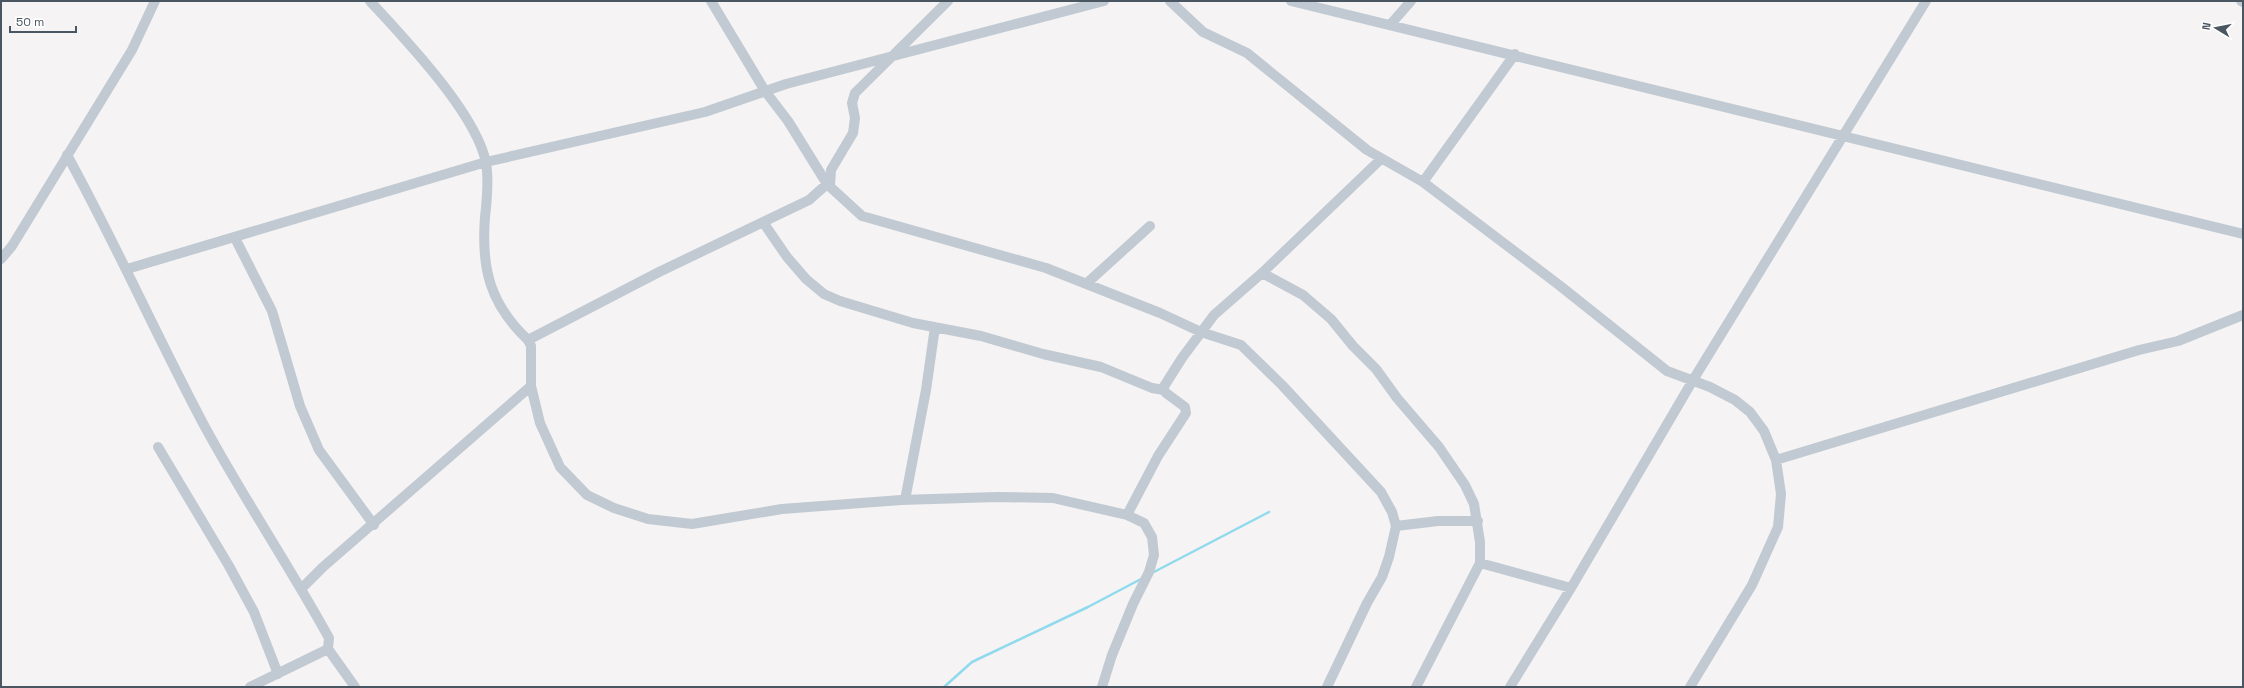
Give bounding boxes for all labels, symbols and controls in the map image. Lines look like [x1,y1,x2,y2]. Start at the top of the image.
scale bar [10,8,76,34]
north arrow [2196,8,2236,48]
text: 50 m [16,14,44,30]
text: N [2199,21,2214,31]

